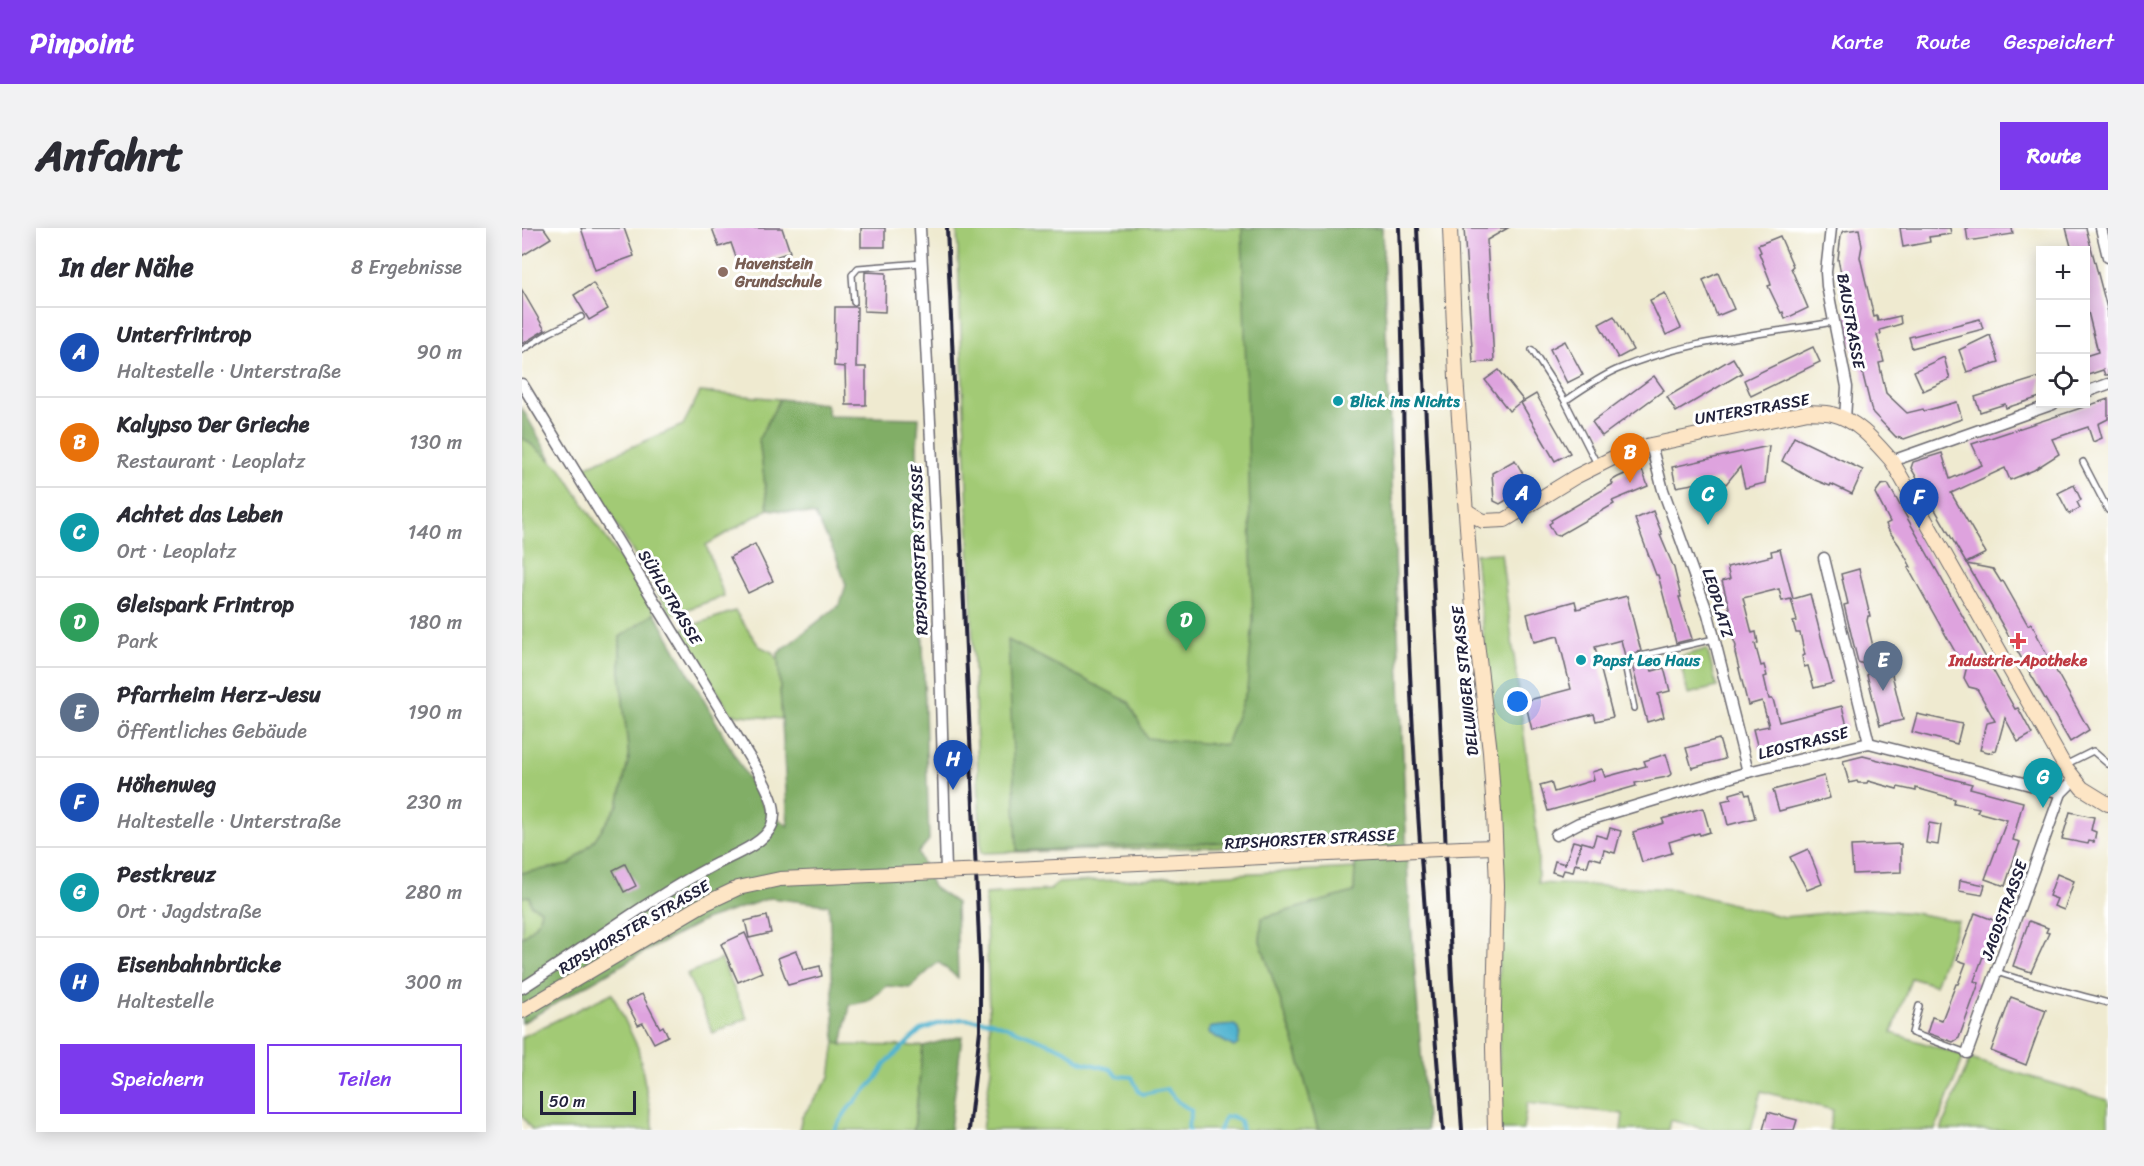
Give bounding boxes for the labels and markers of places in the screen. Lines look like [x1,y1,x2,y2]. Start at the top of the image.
place label: Havenstein Grundschule [734,249,822,296]
marker: Havenstein Grundschule [716,265,730,279]
place label: Blick ins Nichts [1350,387,1460,416]
marker: Blick ins Nichts [1331,394,1345,408]
pin: B [1610,434,1650,483]
pin: A [1502,474,1542,524]
pin: C [1688,476,1728,525]
pin: F [1900,478,1938,528]
pin: D [1166,602,1206,651]
marker: Industrie-Apotheke [2011,634,2025,648]
pin: E [1864,642,1902,691]
place label: Papst Leo Haus [1593,646,1701,675]
place label: Industrie-Apotheke [1948,646,2088,675]
marker: Papst Leo Haus [1574,653,1588,667]
pin: H [934,740,972,790]
pin: G [2024,758,2062,808]

